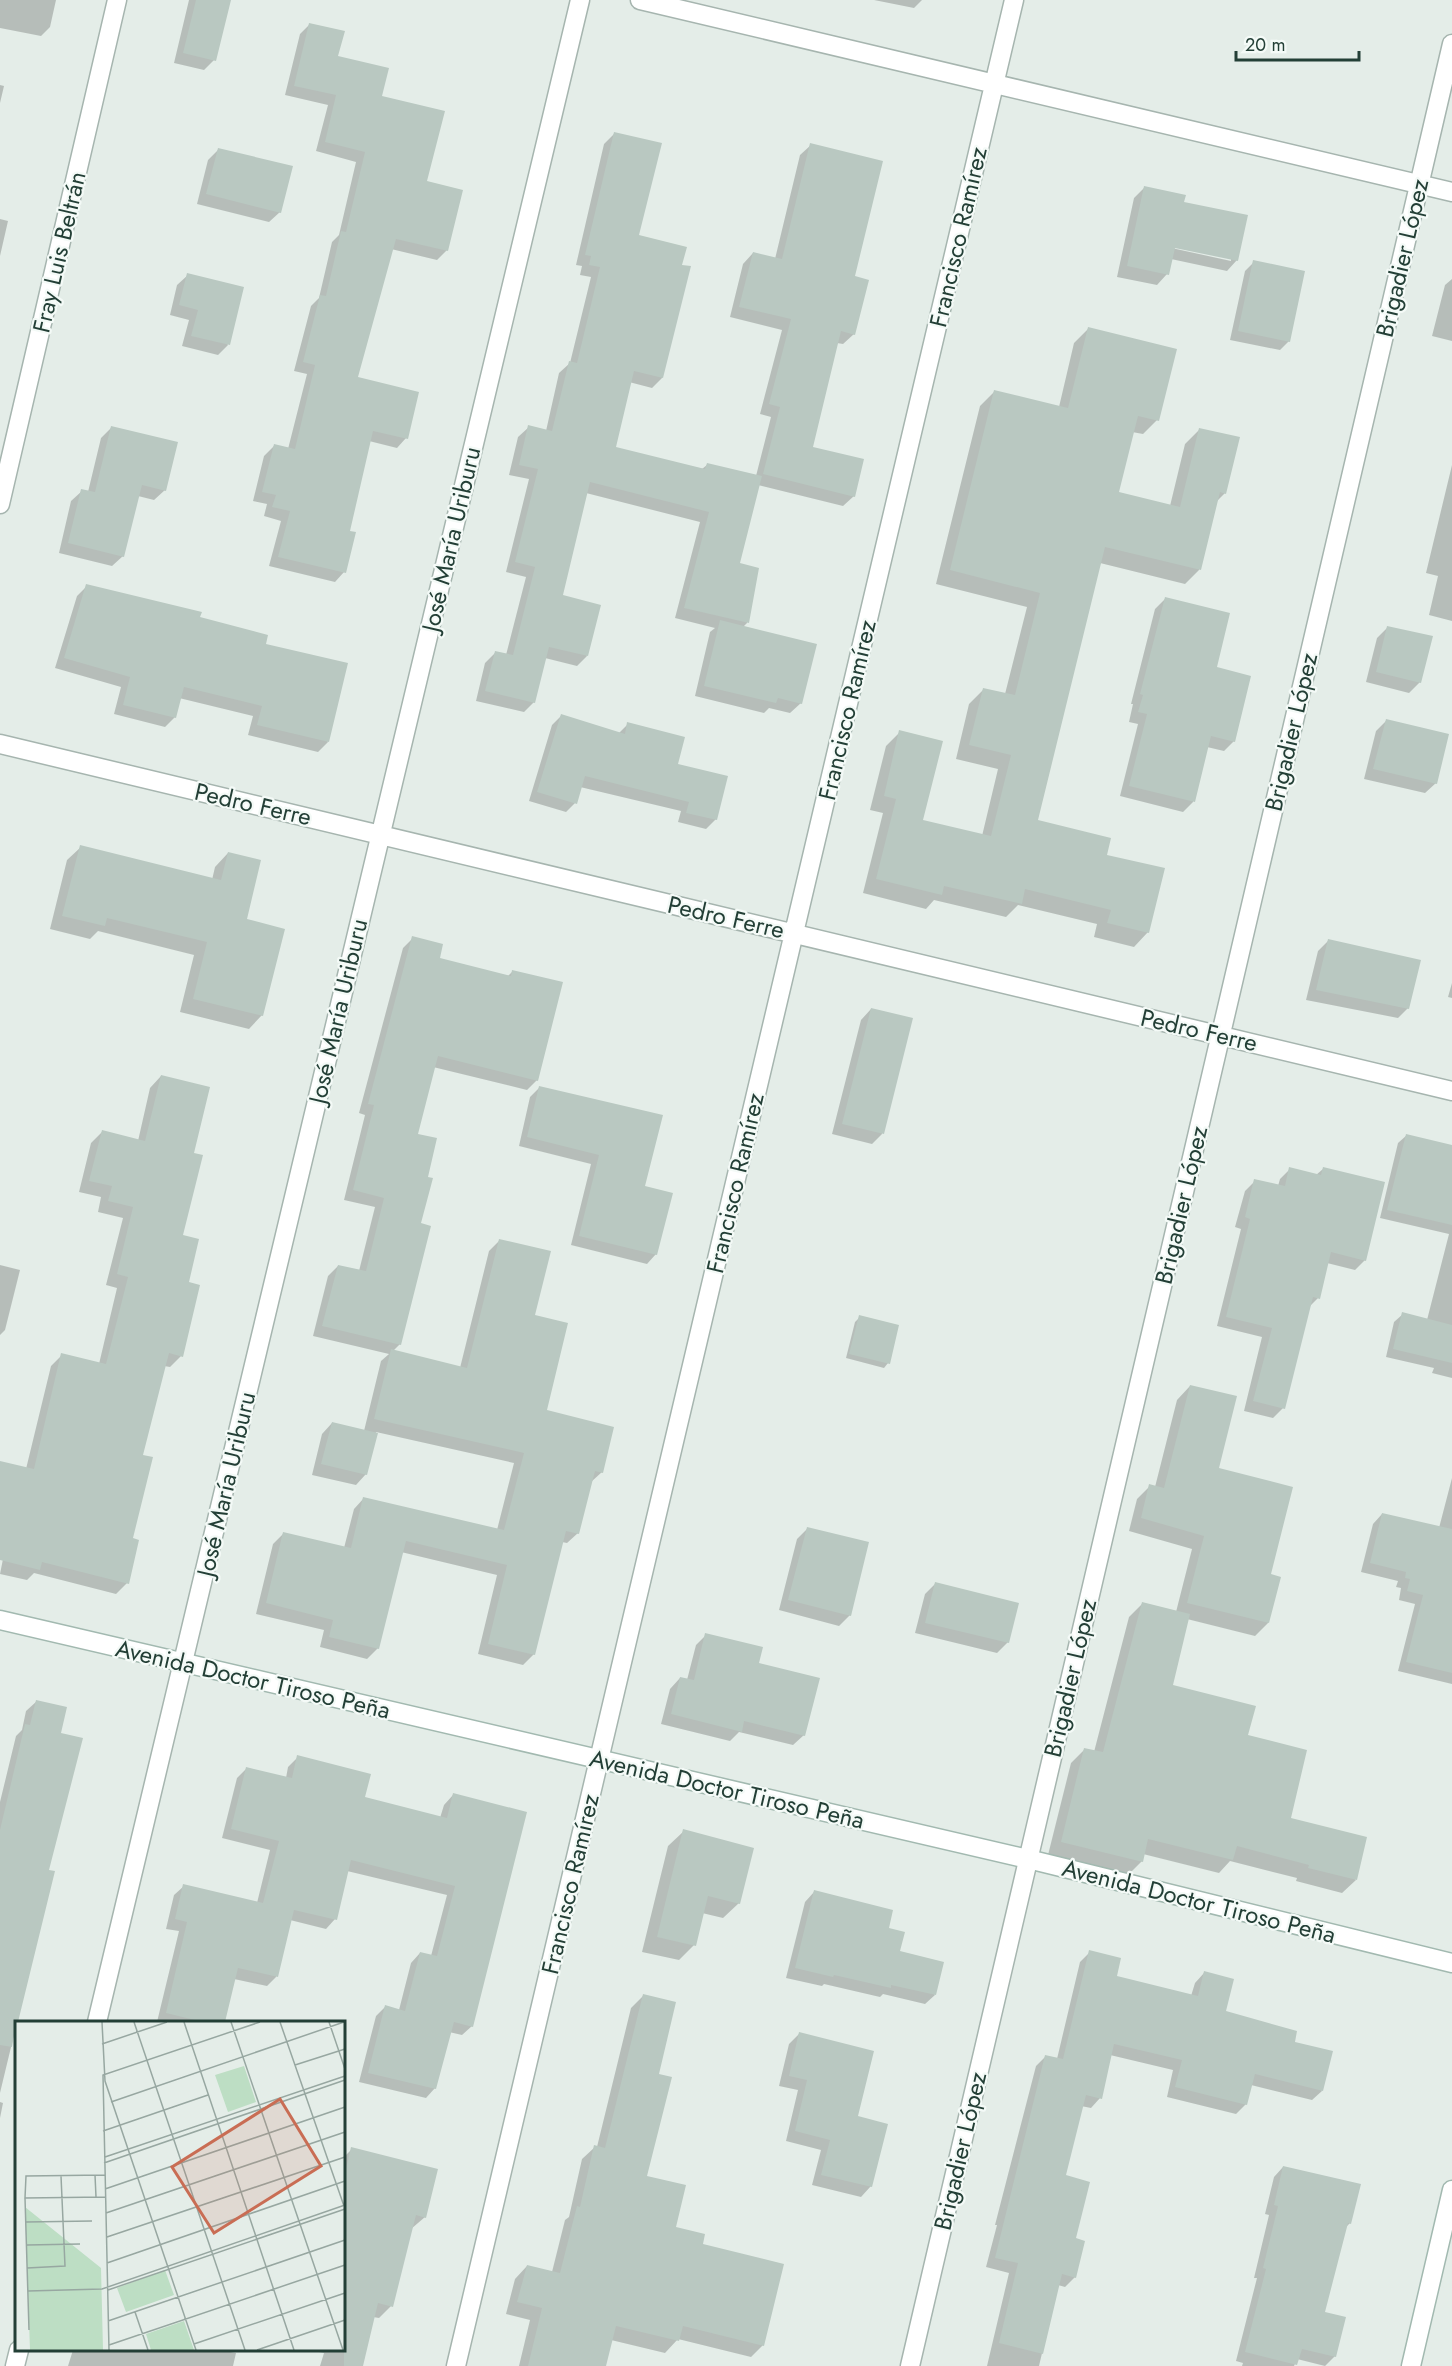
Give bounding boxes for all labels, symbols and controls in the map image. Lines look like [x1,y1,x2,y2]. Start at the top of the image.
scale bar [1236,24,1359,62]
text: 20 m [1245,32,1285,58]
street label: Francisco Ramírez [920,143,996,331]
street label: Fray Luis Beltrán [23,168,95,336]
street label: Brigadier López [1367,175,1437,341]
street label: José María Uriburu [412,443,489,638]
street label: Francisco Ramírez [809,616,885,804]
street label: Brigadier López [1256,649,1326,815]
street label: Pedro Ferre [191,774,315,834]
street label: Pedro Ferre [664,887,788,947]
street label: José María Uriburu [299,915,376,1110]
street label: Pedro Ferre [1137,1000,1261,1060]
street label: Francisco Ramírez [697,1089,773,1277]
street label: Brigadier López [1146,1122,1216,1288]
street label: José María Uriburu [187,1388,264,1583]
street label: Brigadier López [1035,1595,1105,1761]
street label: Avenida Doctor Tiroso Peña [112,1630,394,1728]
street label: Avenida Doctor Tiroso Peña [586,1740,868,1838]
street label: Francisco Ramírez [532,1790,608,1978]
street label: Avenida Doctor Tiroso Peña [1058,1850,1340,1952]
inset map [15,2021,345,2351]
street label: Brigadier López [925,2068,995,2234]

